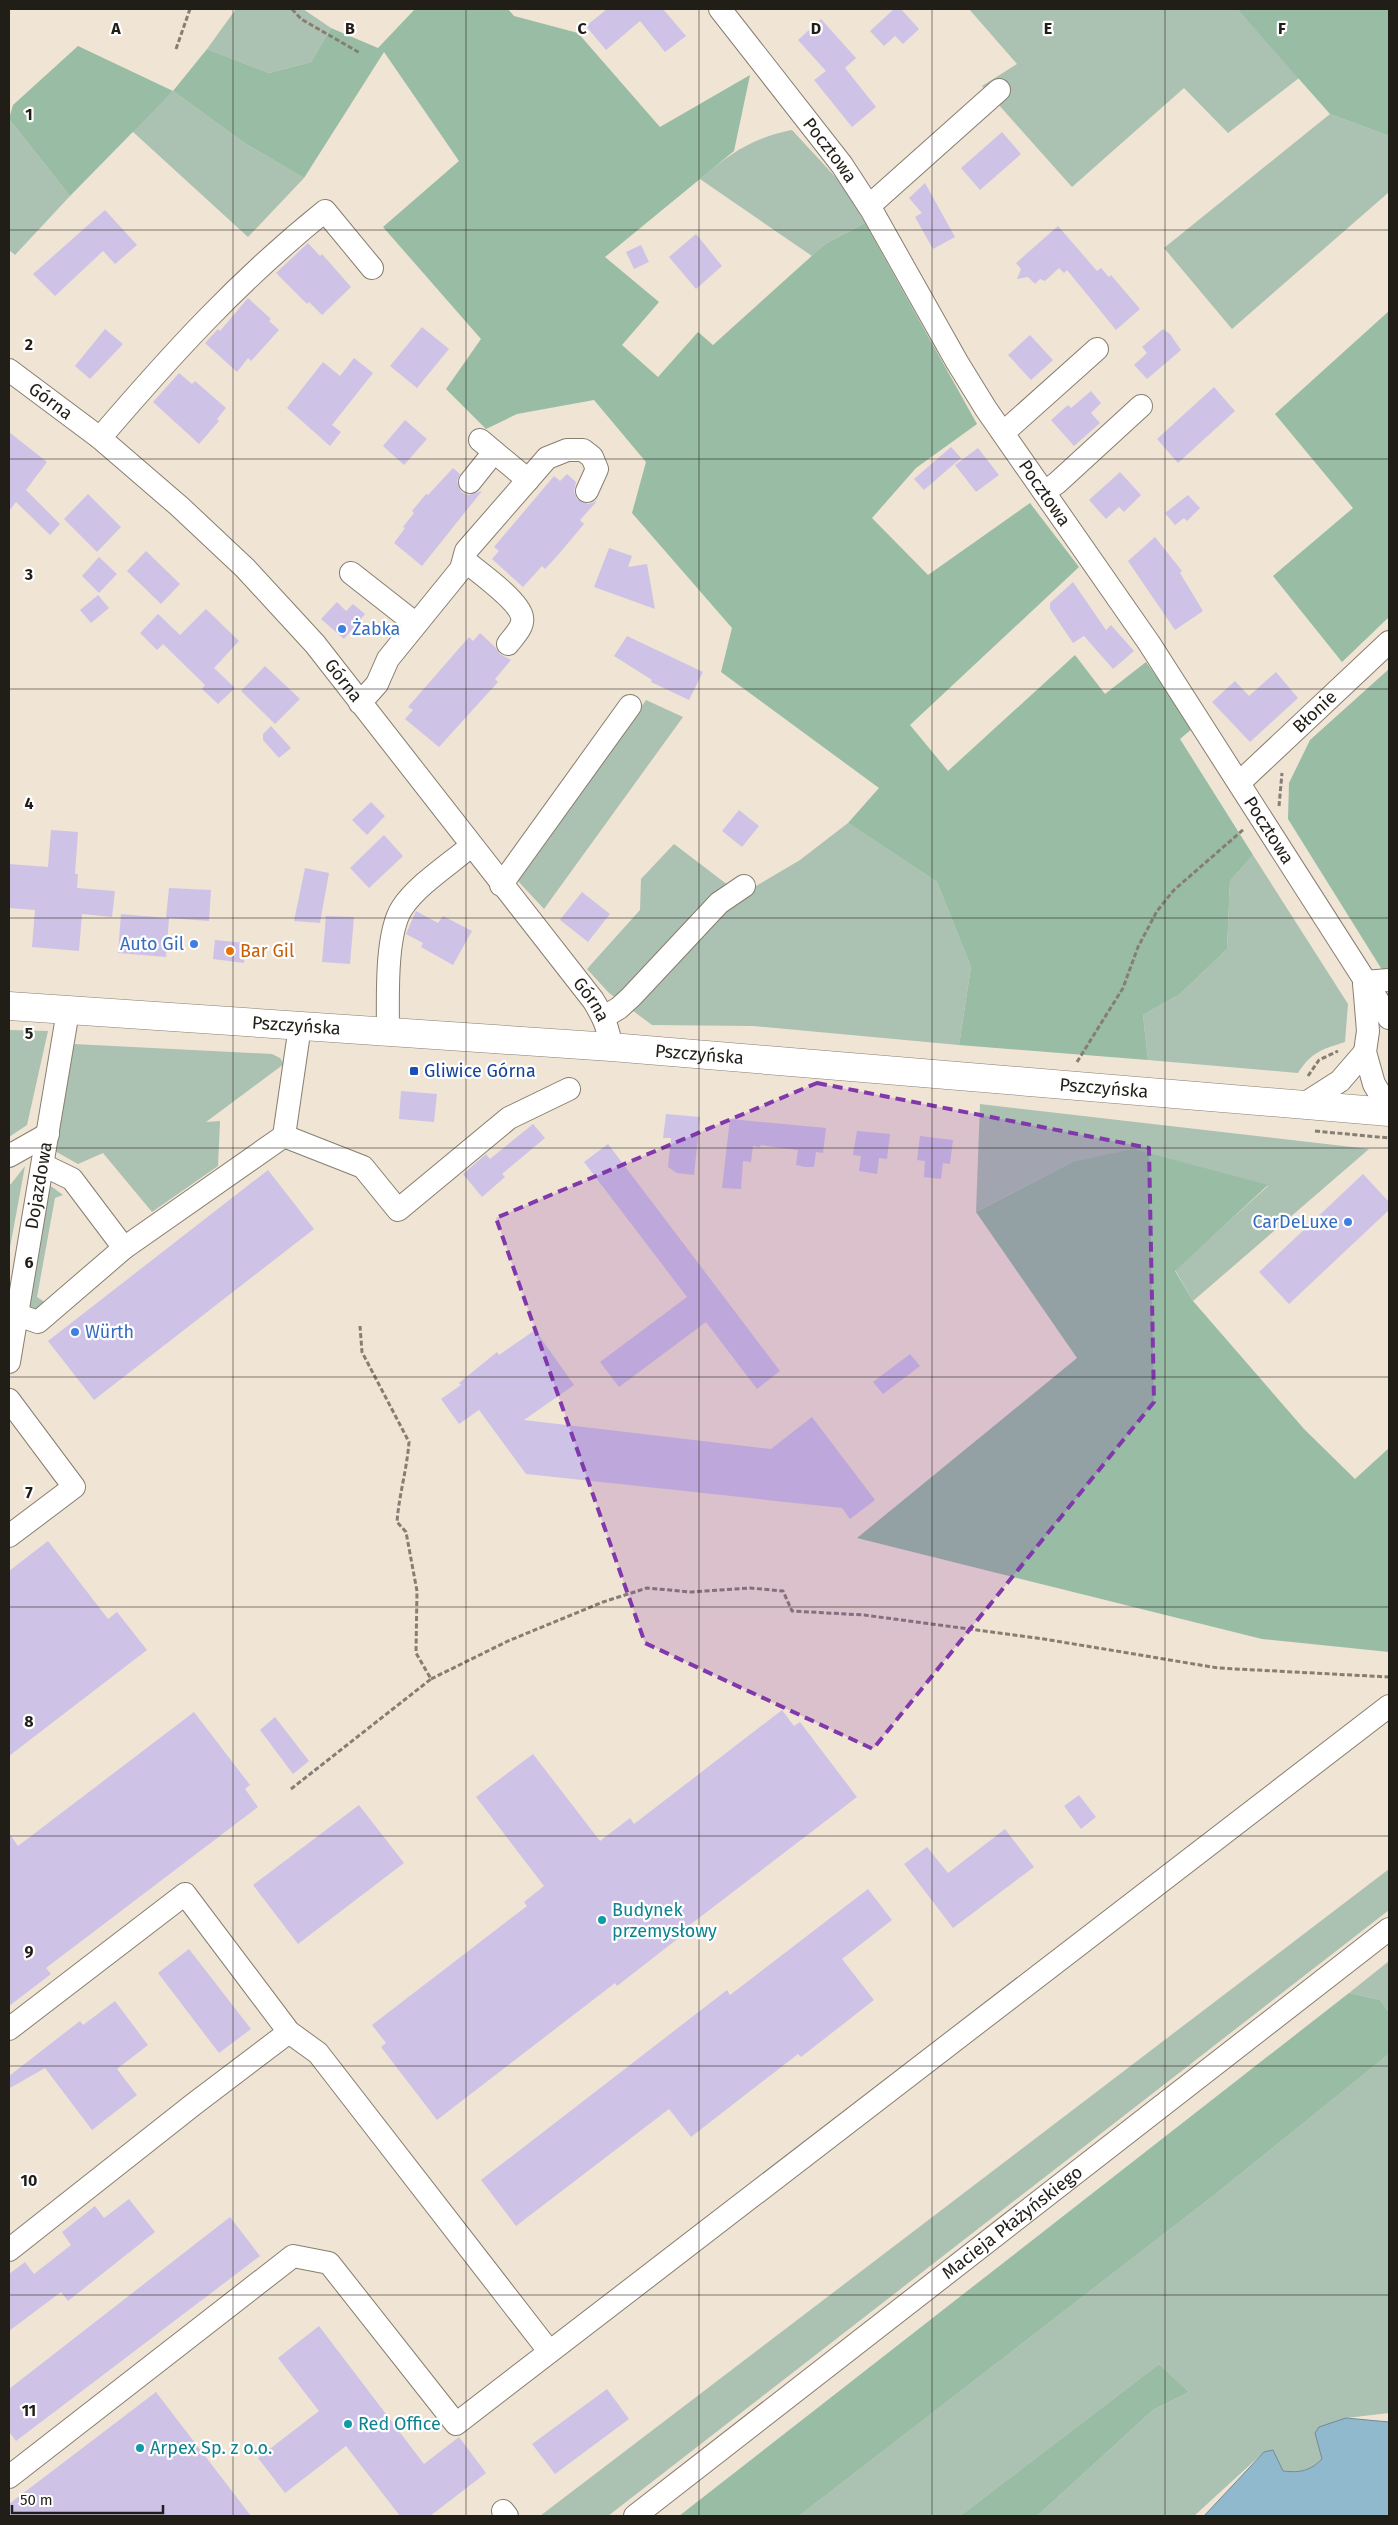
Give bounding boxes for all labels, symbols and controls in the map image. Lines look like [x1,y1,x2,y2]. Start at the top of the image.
text: A [110,19,121,38]
text: B [345,19,355,38]
text: C [577,19,587,38]
text: D [811,19,821,38]
text: E [1044,19,1052,38]
text: F [1278,19,1286,38]
text: 1 [25,105,33,124]
street label: Pocztowa [798,113,862,187]
text: 2 [25,335,33,354]
street label: Górna [24,378,77,425]
street label: Pocztowa [1014,456,1075,531]
text: 3 [24,565,33,584]
place label: Żabka [352,618,400,640]
marker: Żabka [336,623,348,635]
street label: Górna [320,654,367,707]
street label: Błonie [1288,686,1341,738]
street label: Pocztowa [1239,792,1299,868]
text: 4 [24,794,34,813]
place label: Auto Gil [120,933,184,955]
marker: Auto Gil [188,938,200,950]
place label: Bar Gil [240,940,294,962]
marker: Bar Gil [224,945,236,957]
street label: Górna [568,973,614,1025]
street label: Pszczyńska [251,1012,342,1040]
text: 5 [25,1024,34,1043]
street label: Pszczyńska [654,1040,745,1069]
place label: Gliwice Górna [424,1060,536,1082]
marker: Gliwice Górna [408,1065,420,1077]
street label: Pszczyńska [1059,1074,1149,1103]
street label: Dojazdowa [20,1140,57,1231]
place label: CarDeLuxe [1252,1211,1338,1233]
marker: CarDeLuxe [1342,1216,1354,1228]
text: 6 [24,1253,34,1272]
place label: Würth [85,1321,134,1343]
marker: Würth [69,1326,81,1338]
text: 7 [25,1483,33,1502]
text: 8 [24,1712,34,1731]
place label: Budynek przemysłowy [612,1899,717,1942]
marker: Budynek przemysłowy [596,1914,608,1926]
text: 9 [25,1942,34,1961]
street label: Macieja Płażyńskiego [938,2161,1087,2284]
text: 10 [21,2171,37,2190]
text: 11 [22,2401,36,2420]
place label: Red Office [358,2413,441,2435]
marker: Red Office [342,2418,354,2430]
place label: Arpex Sp. z o.o. [150,2437,272,2459]
marker: Arpex Sp. z o.o. [134,2442,146,2454]
scale bar [12,2482,164,2514]
text: 50 m [20,2491,53,2509]

